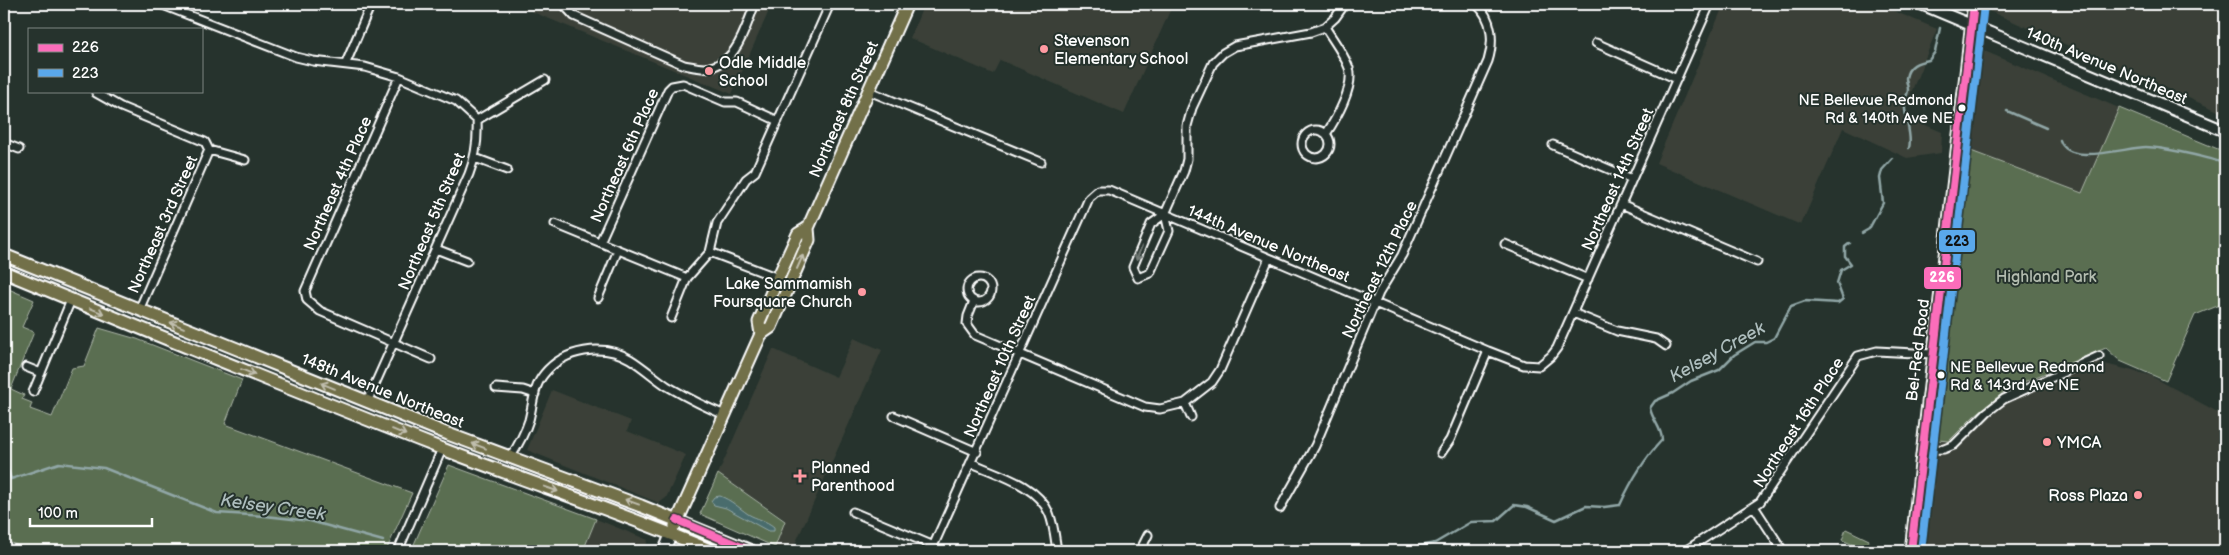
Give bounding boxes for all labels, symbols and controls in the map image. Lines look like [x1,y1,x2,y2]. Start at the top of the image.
street label: 140th Avenue Northeast [2023,24,2190,109]
legend [28,28,202,92]
place label: Stevenson Elementary School [1054,32,1188,69]
text: 226 [72,38,99,57]
street label: Northeast 8th Street [806,38,883,181]
marker: Stevenson Elementary School [1038,43,1050,55]
place label: Odle Middle School [719,54,807,91]
text: 223 [72,64,99,83]
marker: Odle Middle School [703,65,715,77]
street label: Northeast 6th Place [587,85,664,226]
place label: NE Bellevue Redmond Rd & 140th Ave NE [1799,91,1953,128]
marker: NE Bellevue Redmond Rd & 140th Ave NE [1957,103,1967,113]
street label: Northeast 14th Street [1578,105,1658,254]
street label: Northeast 4th Place [300,113,377,254]
street label: Northeast 5th Street [395,150,470,293]
street label: Northeast 3rd Street [124,153,202,297]
street label: Northeast 12th Place [1339,197,1422,342]
street label: 144th Avenue Northeast [1185,202,1352,287]
line badge: 223 [1938,229,1976,253]
text: 223 [1945,233,1969,250]
one-way arrow [1133,245,1143,260]
one-way arrow [795,255,805,270]
line badge: 226 [1923,266,1962,290]
park label: Highland Park [1996,268,2096,287]
text: 226 [1929,269,1955,286]
place label: Lake Sammamish Foursquare Church [713,275,852,312]
marker: Lake Sammamish Foursquare Church [856,286,868,298]
street label: Northeast 10th Street [960,292,1040,441]
street label: Bel-Red Road [1903,298,1934,402]
one-way arrow [89,307,104,316]
water label: Kelsey Creek [1666,317,1770,387]
one-way arrow [170,320,185,330]
street label: 148th Avenue Northeast [298,350,467,433]
street label: Northeast 16th Place [1750,354,1849,491]
place label: NE Bellevue Redmond Rd & 143rd Ave NE [1950,358,2104,395]
one-way arrow [240,367,255,377]
marker: NE Bellevue Redmond Rd & 143rd Ave NE [1936,370,1946,380]
one-way arrow [321,381,336,390]
one-way arrow [391,427,406,437]
place label: YMCA [2056,434,2102,453]
marker: YMCA [2041,436,2053,448]
one-way arrow [472,441,487,450]
place label: Planned Parenthood [811,459,895,496]
marker: Planned Parenthood [793,469,807,483]
one-way arrow [543,485,558,494]
place label: Ross Plaza [2048,487,2128,506]
marker: Ross Plaza [2132,489,2144,501]
water label: Kelsey Creek [219,490,328,525]
scale bar [30,495,152,527]
one-way arrow [624,497,640,506]
text: 100 m [38,504,78,523]

